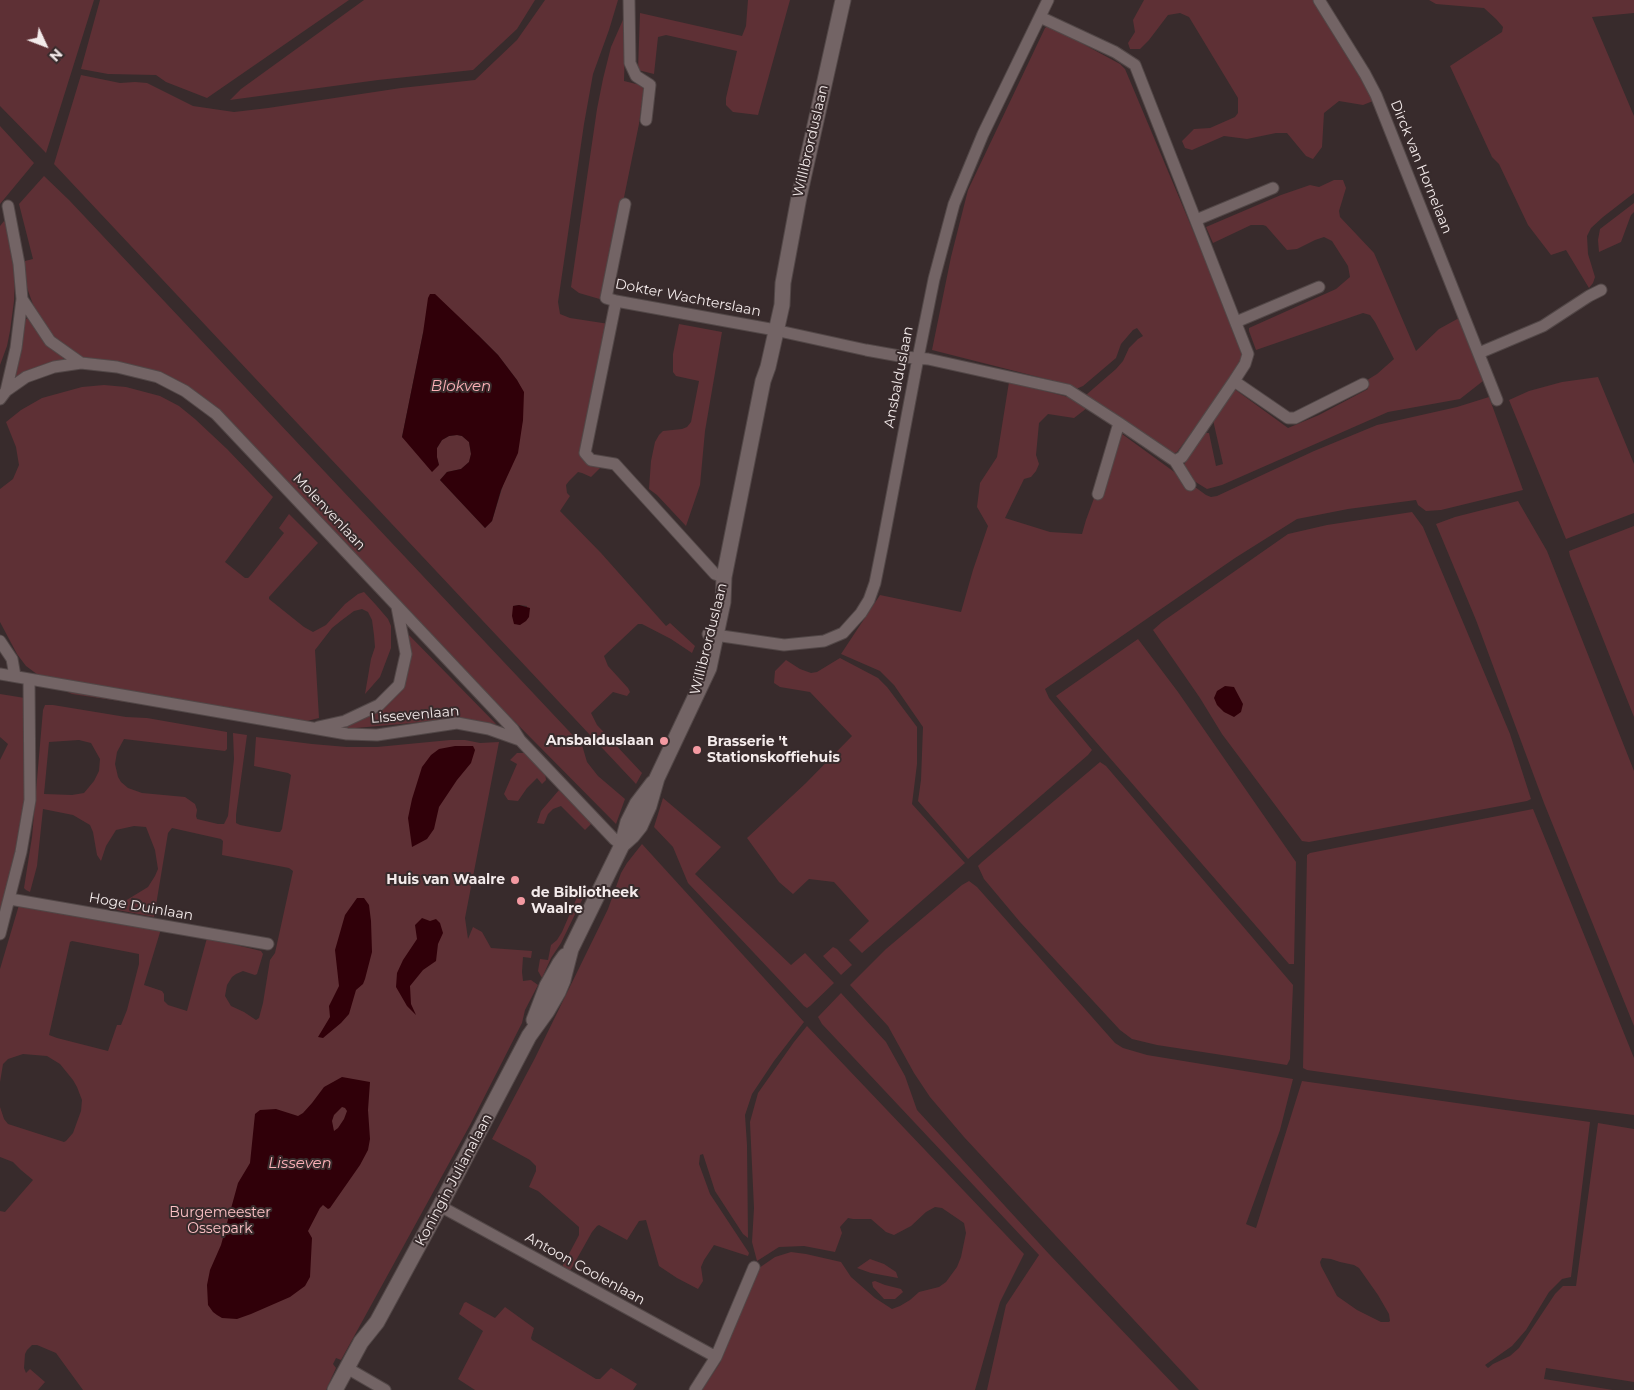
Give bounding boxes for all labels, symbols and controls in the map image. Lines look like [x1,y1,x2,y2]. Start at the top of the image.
north arrow [20,20,70,70]
text: N [46,45,66,66]
street label: Willibrorduslaan [790,83,832,199]
street label: Dirck van Hornelaan [1386,98,1456,236]
street label: Dokter Wachterslaan [614,276,762,320]
street label: Ansbalduslaan [881,325,917,429]
water label: Blokven [431,378,491,396]
street label: Molenvenlaan [289,470,369,554]
street label: Willibrorduslaan [687,581,731,697]
street label: Lissevenlaan [370,703,460,727]
place label: Ansbalduslaan [546,733,654,749]
place label: Brasserie 't Stationskoffiehuis [707,734,840,766]
marker: Ansbalduslaan [658,735,670,747]
marker: Brasserie 't Stationskoffiehuis [691,744,703,756]
place label: Huis van Waalre [386,872,505,888]
marker: Huis van Waalre [509,874,521,886]
place label: de Bibliotheek Waalre [531,885,638,918]
street label: Hoge Duinlaan [87,890,195,924]
marker: de Bibliotheek Waalre [515,895,527,907]
street label: Koningin Julianalaan [412,1111,496,1249]
water label: Lisseven [268,1155,332,1173]
park label: Burgemeester Ossepark [169,1205,271,1238]
street label: Antoon Coolenlaan [522,1229,648,1309]

